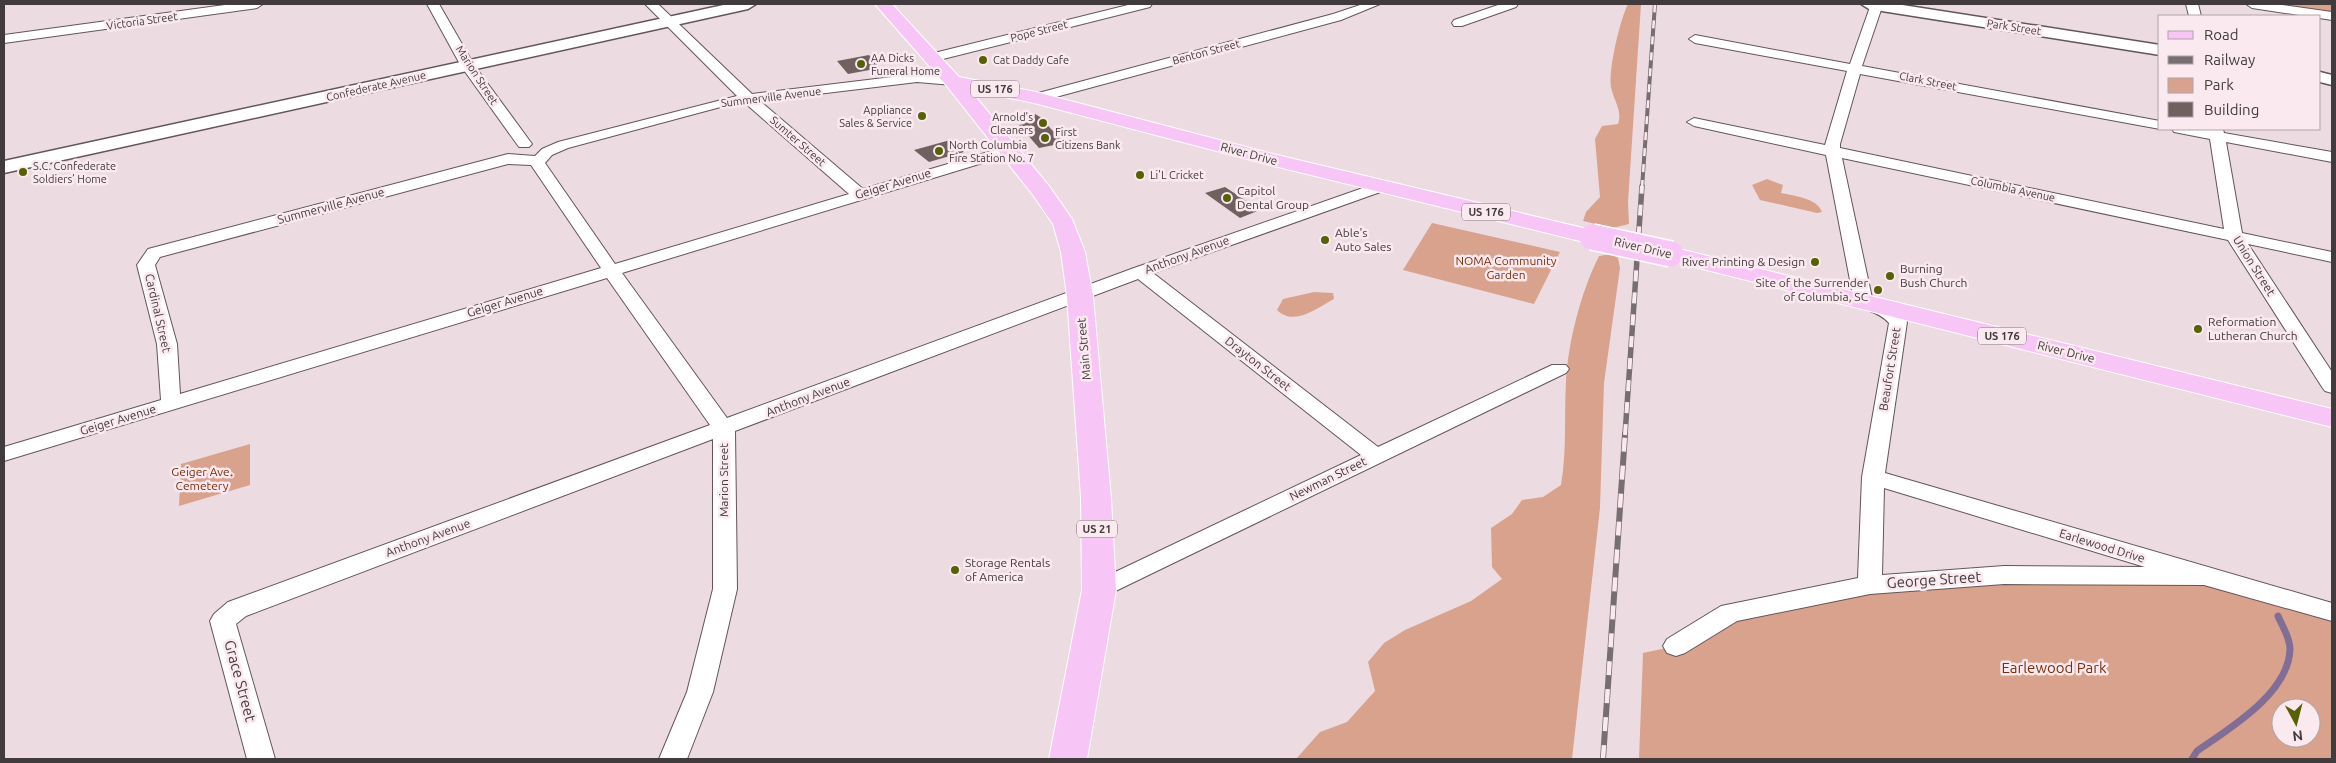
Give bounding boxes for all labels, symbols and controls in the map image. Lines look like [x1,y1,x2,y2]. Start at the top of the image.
street label: Victoria Street [106,10,179,32]
legend [2158,15,2321,130]
street label: Park Street [1986,17,2043,37]
street label: Pope Street [1009,18,1070,44]
text: Road [2204,26,2239,43]
street label: Benton Street [1171,37,1242,67]
street label: Marion Street [453,43,501,107]
text: Railway [2204,51,2255,68]
place label: AA Dicks Funeral Home [871,52,940,77]
marker: Cat Daddy Cafe [977,54,989,66]
place label: Cat Daddy Cafe [993,54,1069,66]
marker: AA Dicks Funeral Home [855,58,867,70]
street label: Confederate Avenue [325,69,427,103]
street label: Clark Street [1898,70,1958,93]
text: Park [2204,76,2234,93]
road number: US 176 [971,80,1019,98]
street label: Summerville Avenue [720,85,822,109]
text: Building [2204,101,2259,118]
place label: Appliance Sales & Service [839,104,912,129]
marker: Appliance Sales & Service [916,110,928,122]
place label: Arnold's Cleaners [990,111,1033,136]
street label: Sumter Street [768,114,829,169]
marker: Arnold's Cleaners [1037,117,1049,129]
place label: First Citizens Bank [1055,126,1121,151]
marker: First Citizens Bank [1039,132,1051,144]
place label: North Columbia Fire Station No. 7 [949,139,1034,164]
street label: River Drive [1219,140,1279,167]
marker: North Columbia Fire Station No. 7 [933,145,945,157]
place label: S.C. Confederate Soldiers’ Home [33,160,116,185]
marker: S.C. Confederate Soldiers’ Home [17,166,29,178]
street label: Geiger Avenue [853,166,932,201]
marker: Li'L Cricket [1134,169,1146,181]
place label: Li'L Cricket [1150,169,1204,181]
street label: Columbia Avenue [1970,174,2056,204]
place label: Capitol Dental Group [1237,184,1309,211]
street label: Summerville Avenue [276,185,386,226]
marker: Capitol Dental Group [1221,192,1233,204]
road number: US 176 [1462,203,1510,220]
place label: Able's Auto Sales [1335,226,1392,253]
street label: Anthony Avenue [1143,233,1231,276]
street label: Union Street [2231,233,2278,298]
marker: Able's Auto Sales [1319,234,1331,246]
street label: River Drive [1613,235,1673,260]
park label: NOMA Community Garden [1455,254,1557,281]
place label: River Printing & Design [1682,255,1805,268]
marker: River Printing & Design [1809,256,1821,268]
place label: Burning Bush Church [1900,262,1967,289]
marker: Burning Bush Church [1884,270,1896,282]
street label: Cardinal Street [143,272,174,354]
place label: Site of the Surrender of Columbia, SC [1756,276,1869,303]
street label: Geiger Avenue [465,284,544,319]
marker: Site of the Surrender of Columbia, SC [1872,284,1884,296]
place label: Reformation Lutheran Church [2208,315,2298,342]
street label: Main Street [1074,317,1093,381]
marker: Reformation Lutheran Church [2192,323,2204,335]
street label: Beaufort Street [1876,326,1903,412]
road number: US 176 [1978,328,2026,344]
street label: Drayton Street [1223,334,1294,393]
street label: River Drive [2036,338,2096,365]
street label: Anthony Avenue [764,375,852,419]
street label: Geiger Avenue [78,402,157,437]
street label: Marion Street [717,443,730,517]
street label: Newman Street [1287,454,1369,503]
park label: Geiger Ave. Cemetery [171,465,233,492]
street label: Anthony Avenue [384,516,472,559]
road number: US 21 [1077,520,1117,538]
street label: Earlewood Drive [2058,526,2146,565]
place label: Storage Rentals of America [965,556,1050,583]
marker: Storage Rentals of America [949,564,961,576]
street label: George Street [1886,568,1982,591]
street label: Grace Street [221,638,260,724]
park label: Earlewood Park [2001,659,2107,676]
north arrow [2271,698,2321,748]
text: N [2291,727,2304,744]

